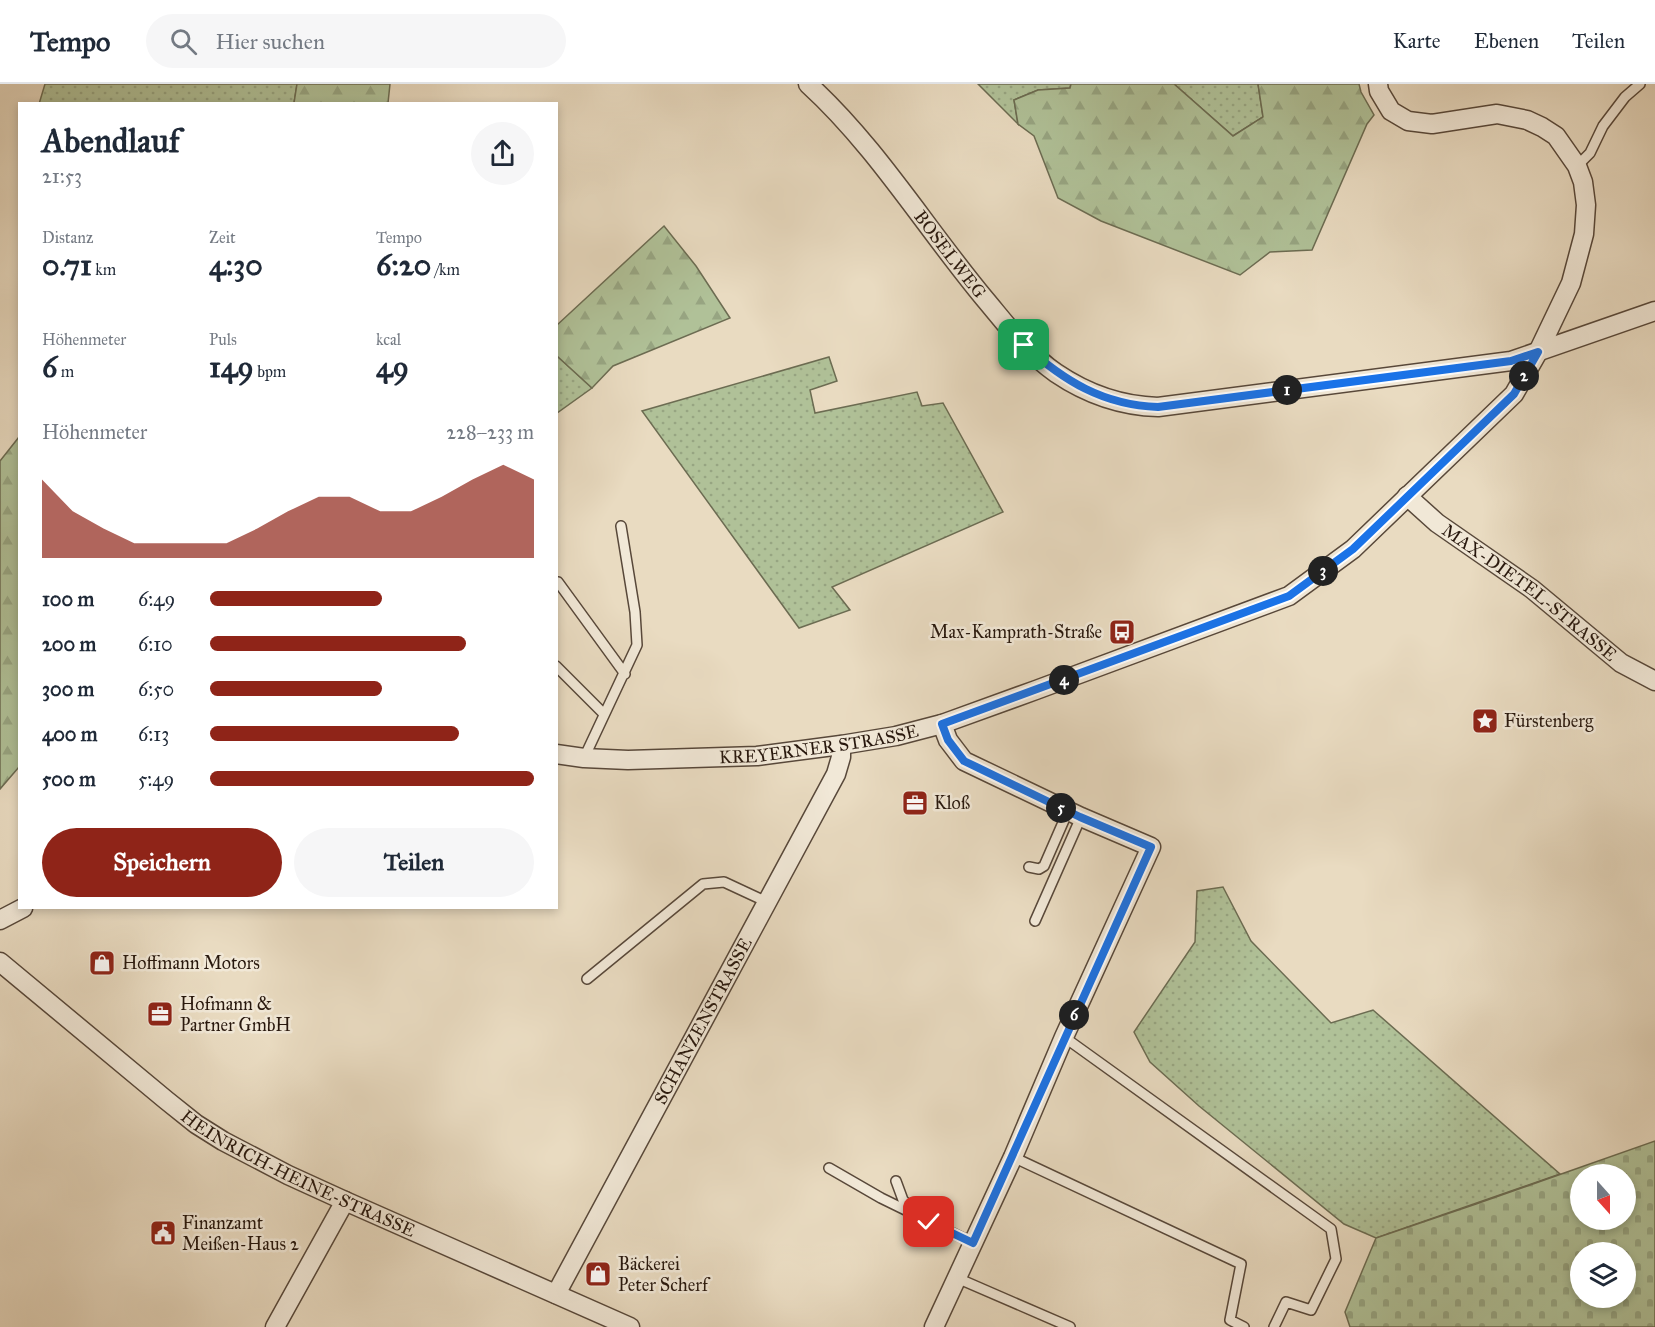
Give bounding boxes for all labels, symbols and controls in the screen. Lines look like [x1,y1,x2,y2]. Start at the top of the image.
search box [146,14,566,68]
text: Tempo [30,24,110,59]
icon: search [167,25,200,58]
text: Hier suchen [215,28,325,55]
text: Karte [1393,28,1441,54]
text: Ebenen [1474,28,1539,54]
text: Teilen [1572,28,1625,54]
text: Abendlauf [42,121,180,161]
button: share [471,122,534,185]
text: 21:53 [42,164,82,188]
street label: BOSELWEG [909,206,991,303]
text: Distanz [42,228,93,247]
text: Zeit [209,228,236,247]
text: Tempo [376,228,422,247]
text: 0.71 [42,247,92,283]
text: 4:30 [209,247,263,283]
text: 6:20 [376,247,431,283]
text: km [92,260,116,279]
text: /km [431,260,460,279]
pin [998,319,1049,370]
icon: arrive [1007,328,1040,361]
text: Höhenmeter [42,330,126,349]
text: Puls [209,330,237,349]
text: kcal [376,330,401,349]
text: 6 [42,349,57,385]
text: 149 [209,349,254,385]
text: 49 [376,349,409,385]
pin: 2 [1509,361,1539,391]
text: m [57,362,74,381]
text: bpm [254,362,286,381]
text: 2 [1520,366,1528,385]
pin: 1 [1272,375,1302,405]
text: 1 [1284,380,1290,399]
text: Höhenmeter [42,420,147,444]
text: 228–233 m [446,420,534,444]
street label: MAX-DIETEL-STRASSE [1438,519,1621,666]
pin: 3 [1308,556,1338,586]
text: 3 [1320,561,1326,580]
text: 100 m [42,587,94,611]
text: 6:49 [138,587,175,611]
bus stop icon: Max-Kamprath-Straße [1107,617,1137,647]
place label: Max-Kamprath-Straße [930,621,1102,643]
text: 200 m [42,632,96,656]
text: 6:10 [138,632,173,656]
pin: 4 [1049,665,1079,695]
text: 4 [1060,670,1068,689]
text: 300 m [42,677,94,701]
text: 6:50 [138,677,174,701]
place icon: Fürstenberg [1470,706,1500,736]
place label: Fürstenberg [1504,710,1594,733]
street label: KREYERNER STRASSE [719,720,921,768]
text: 400 m [42,722,98,746]
text: 6:13 [138,722,169,746]
text: 500 m [42,767,96,791]
text: 5:49 [138,767,174,791]
office icon: Kloß [900,788,930,818]
place label: Kloß [934,792,970,814]
pin: 5 [1046,793,1076,823]
text: 5 [1057,798,1065,817]
button: Speichern [42,828,282,897]
button: Teilen [294,828,534,897]
street label: SCHANZENSTRASSE [649,934,757,1108]
shop icon: Hoffmann Motors [87,948,117,978]
place label: Hoffmann Motors [122,952,260,974]
place label: Hofmann & Partner GmbH [180,993,291,1036]
office icon: Hofmann & Partner GmbH [145,999,175,1029]
pin: 6 [1059,1000,1089,1030]
text: 6 [1070,1005,1078,1024]
street label: HEINRICH-HEINE-STRASSE [176,1105,419,1242]
north arrow [1570,1164,1636,1230]
map controls [1570,1164,1636,1308]
pin [903,1196,954,1247]
icon: check [912,1205,945,1238]
place label: Finanzamt Meißen-Haus 2 [182,1212,299,1255]
public building icon: Finanzamt Meißen-Haus 2 [148,1218,178,1248]
button: layers [1570,1242,1636,1308]
place label: Bäckerei Peter Scherf [618,1253,711,1296]
shop icon: Bäckerei Peter Scherf [583,1259,613,1289]

